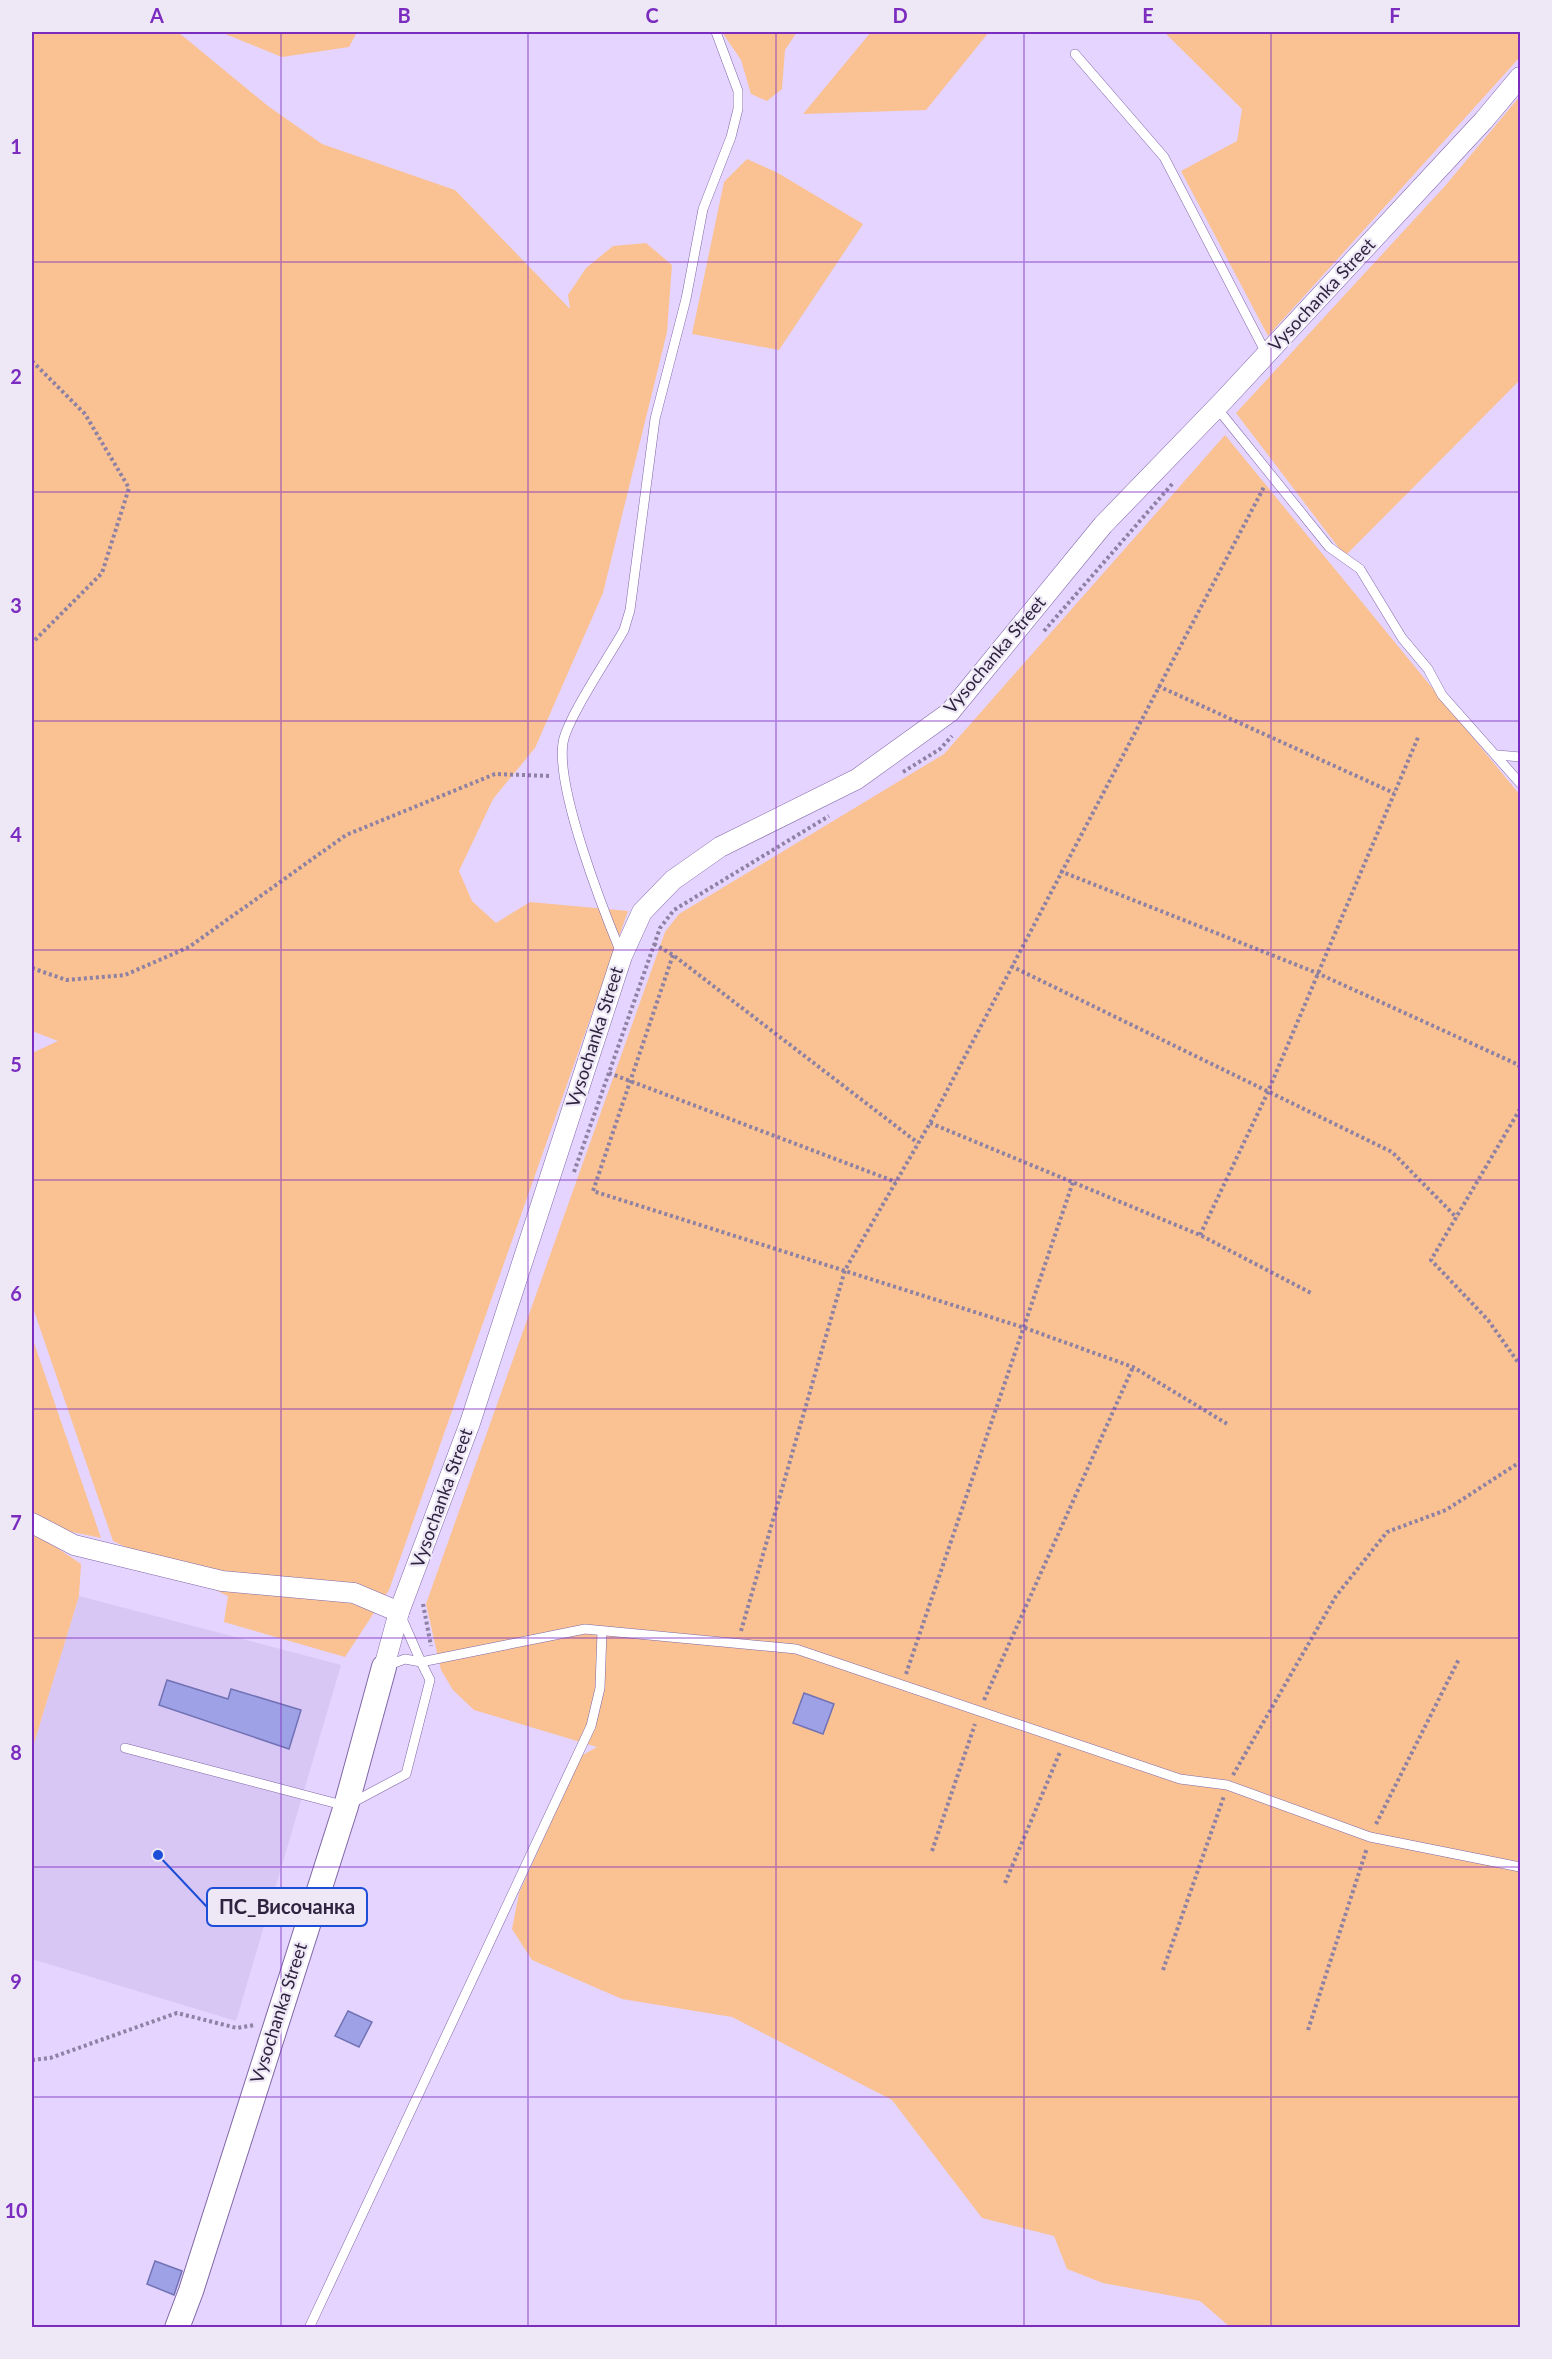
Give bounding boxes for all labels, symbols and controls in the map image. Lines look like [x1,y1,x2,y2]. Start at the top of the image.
text: A [149,3,164,27]
text: B [397,3,411,27]
text: C [645,3,659,27]
text: D [892,3,908,27]
text: E [1142,3,1154,27]
text: F [1389,3,1401,27]
text: 1 [10,134,22,158]
street label: Vysochanka Street [1263,233,1380,355]
text: 2 [10,364,22,388]
street label: Vysochanka Street [939,591,1050,718]
text: 3 [10,593,22,617]
text: 4 [10,822,22,846]
street label: Vysochanka Street [561,963,627,1110]
text: 5 [10,1052,22,1076]
text: 6 [10,1281,22,1305]
street label: Vysochanka Street [406,1425,477,1570]
text: 7 [10,1510,22,1534]
text: 8 [10,1740,22,1764]
callout: ПС_Височанка [207,1888,367,1926]
text: ПС_Височанка [219,1894,355,1918]
street label: Vysochanka Street [245,1939,311,2086]
text: 9 [10,1969,22,1993]
text: 10 [4,2198,28,2222]

